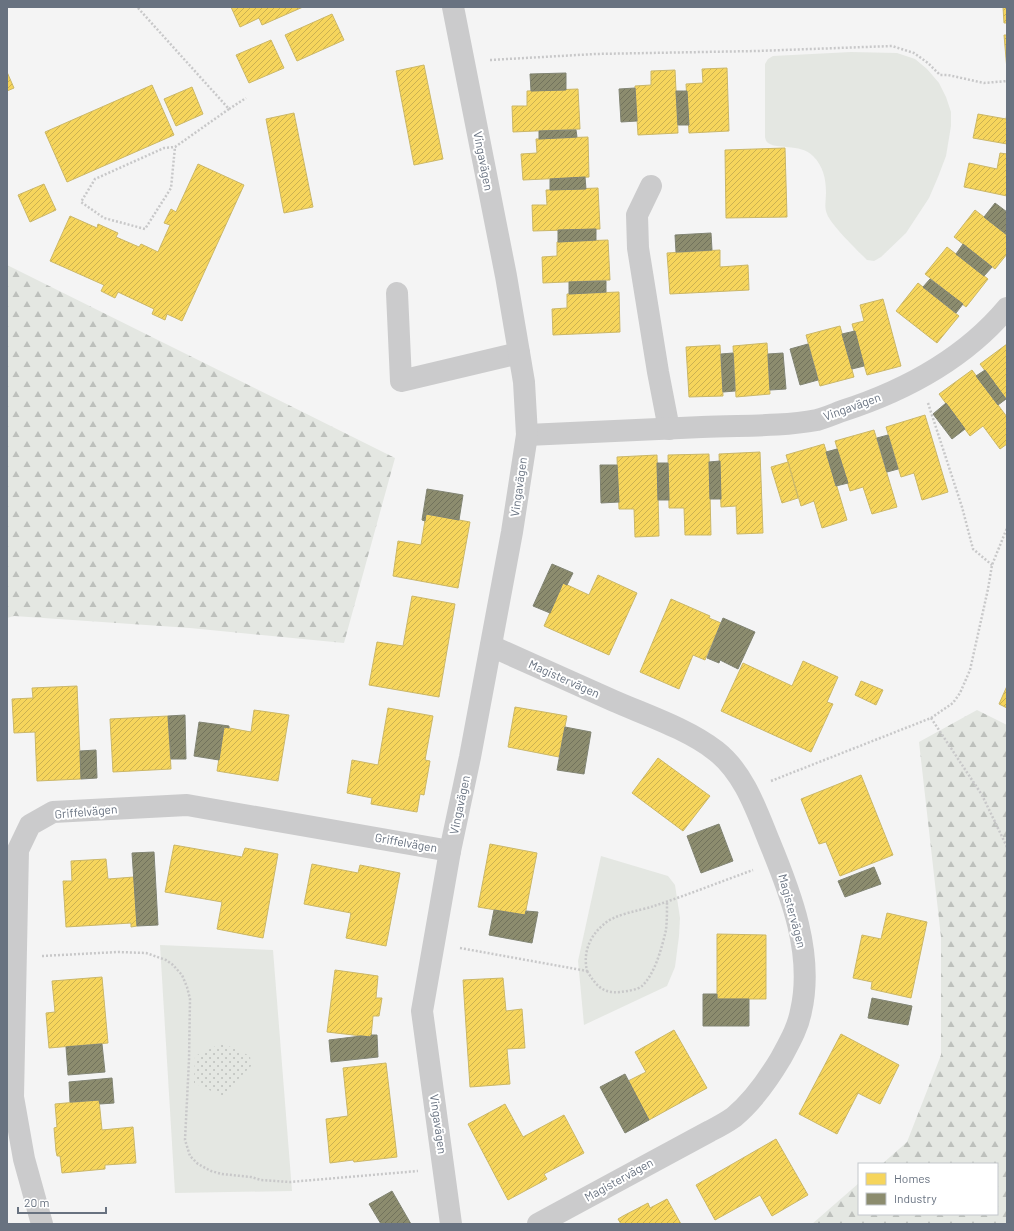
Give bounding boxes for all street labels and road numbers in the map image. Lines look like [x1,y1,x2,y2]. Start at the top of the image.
street label: Vingavägen [471,130,497,192]
street label: Vingavägen [821,389,882,423]
street label: Vingavägen [507,456,529,518]
street label: Magistervägen [527,656,602,700]
street label: Vingavägen [446,774,472,836]
street label: Griffelvägen [54,801,118,821]
street label: Griffelvägen [374,830,438,854]
street label: Magistervägen [776,872,810,949]
street label: Vingavägen [428,1093,450,1155]
street label: Magistervägen [582,1155,655,1204]

